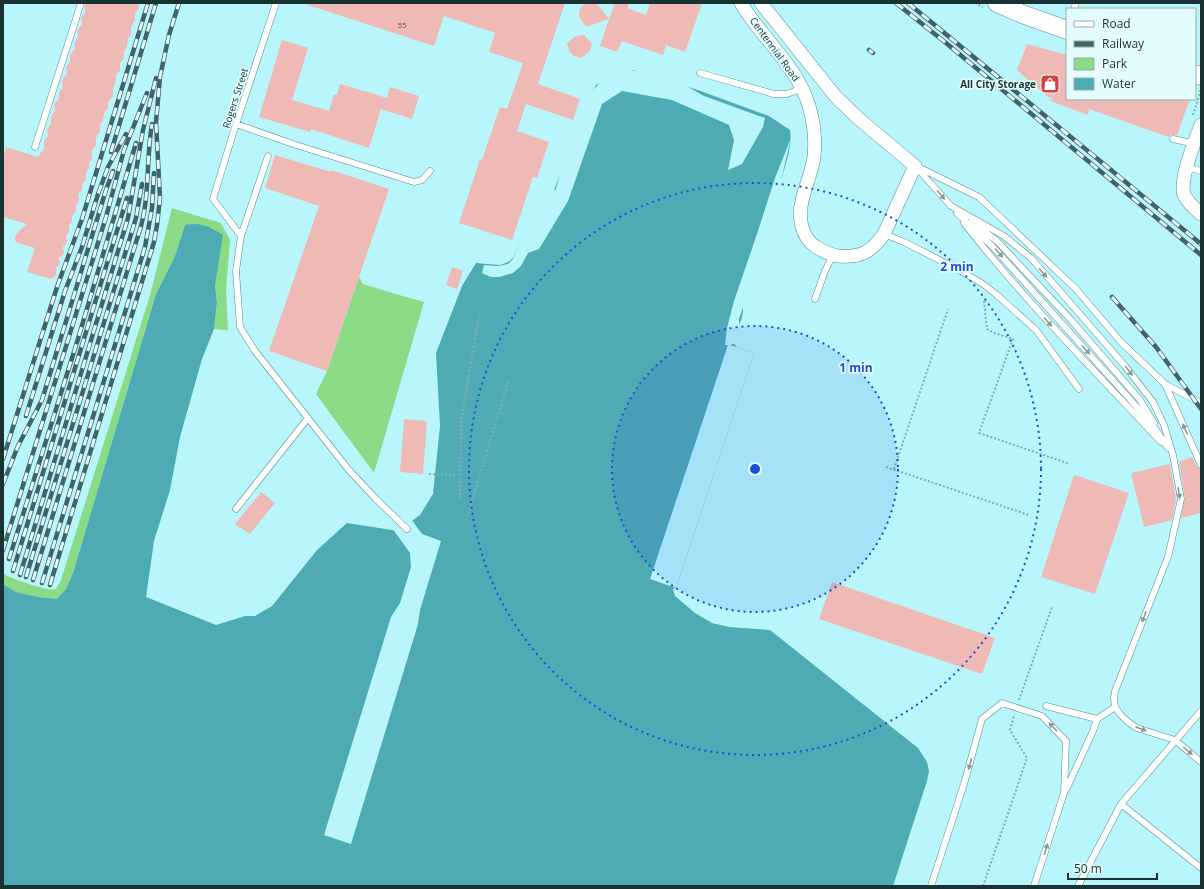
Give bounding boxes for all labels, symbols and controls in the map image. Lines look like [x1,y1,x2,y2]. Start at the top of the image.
legend [1066,8,1196,100]
street label: Centennial Road [747,14,803,84]
text: Road [1102,15,1131,32]
house number: 55 [397,19,407,30]
text: Railway [1102,35,1145,52]
text: Park [1102,55,1128,72]
street label: Rogers Street [219,66,251,130]
shop icon: All City Storage [1039,73,1061,95]
text: Water [1102,75,1136,92]
place label: All City Storage [960,77,1036,91]
one-way arrow [936,190,946,200]
one-way arrow [994,248,1004,258]
text: 2 min [940,258,974,275]
one-way arrow [1039,267,1048,278]
one-way arrow [1043,317,1053,327]
one-way arrow [1081,345,1090,355]
text: 1 min [839,359,873,376]
one-way arrow [1124,365,1133,376]
one-way arrow [1182,424,1188,435]
centre of rings [748,462,762,476]
one-way arrow [1177,487,1183,499]
one-way arrow [1141,611,1147,623]
one-way arrow [1048,722,1058,732]
one-way arrow [1135,726,1147,732]
one-way arrow [1183,746,1193,755]
one-way arrow [966,758,972,770]
one-way arrow [1043,843,1049,855]
scale bar [1068,855,1157,881]
text: 50 m [1074,860,1102,877]

